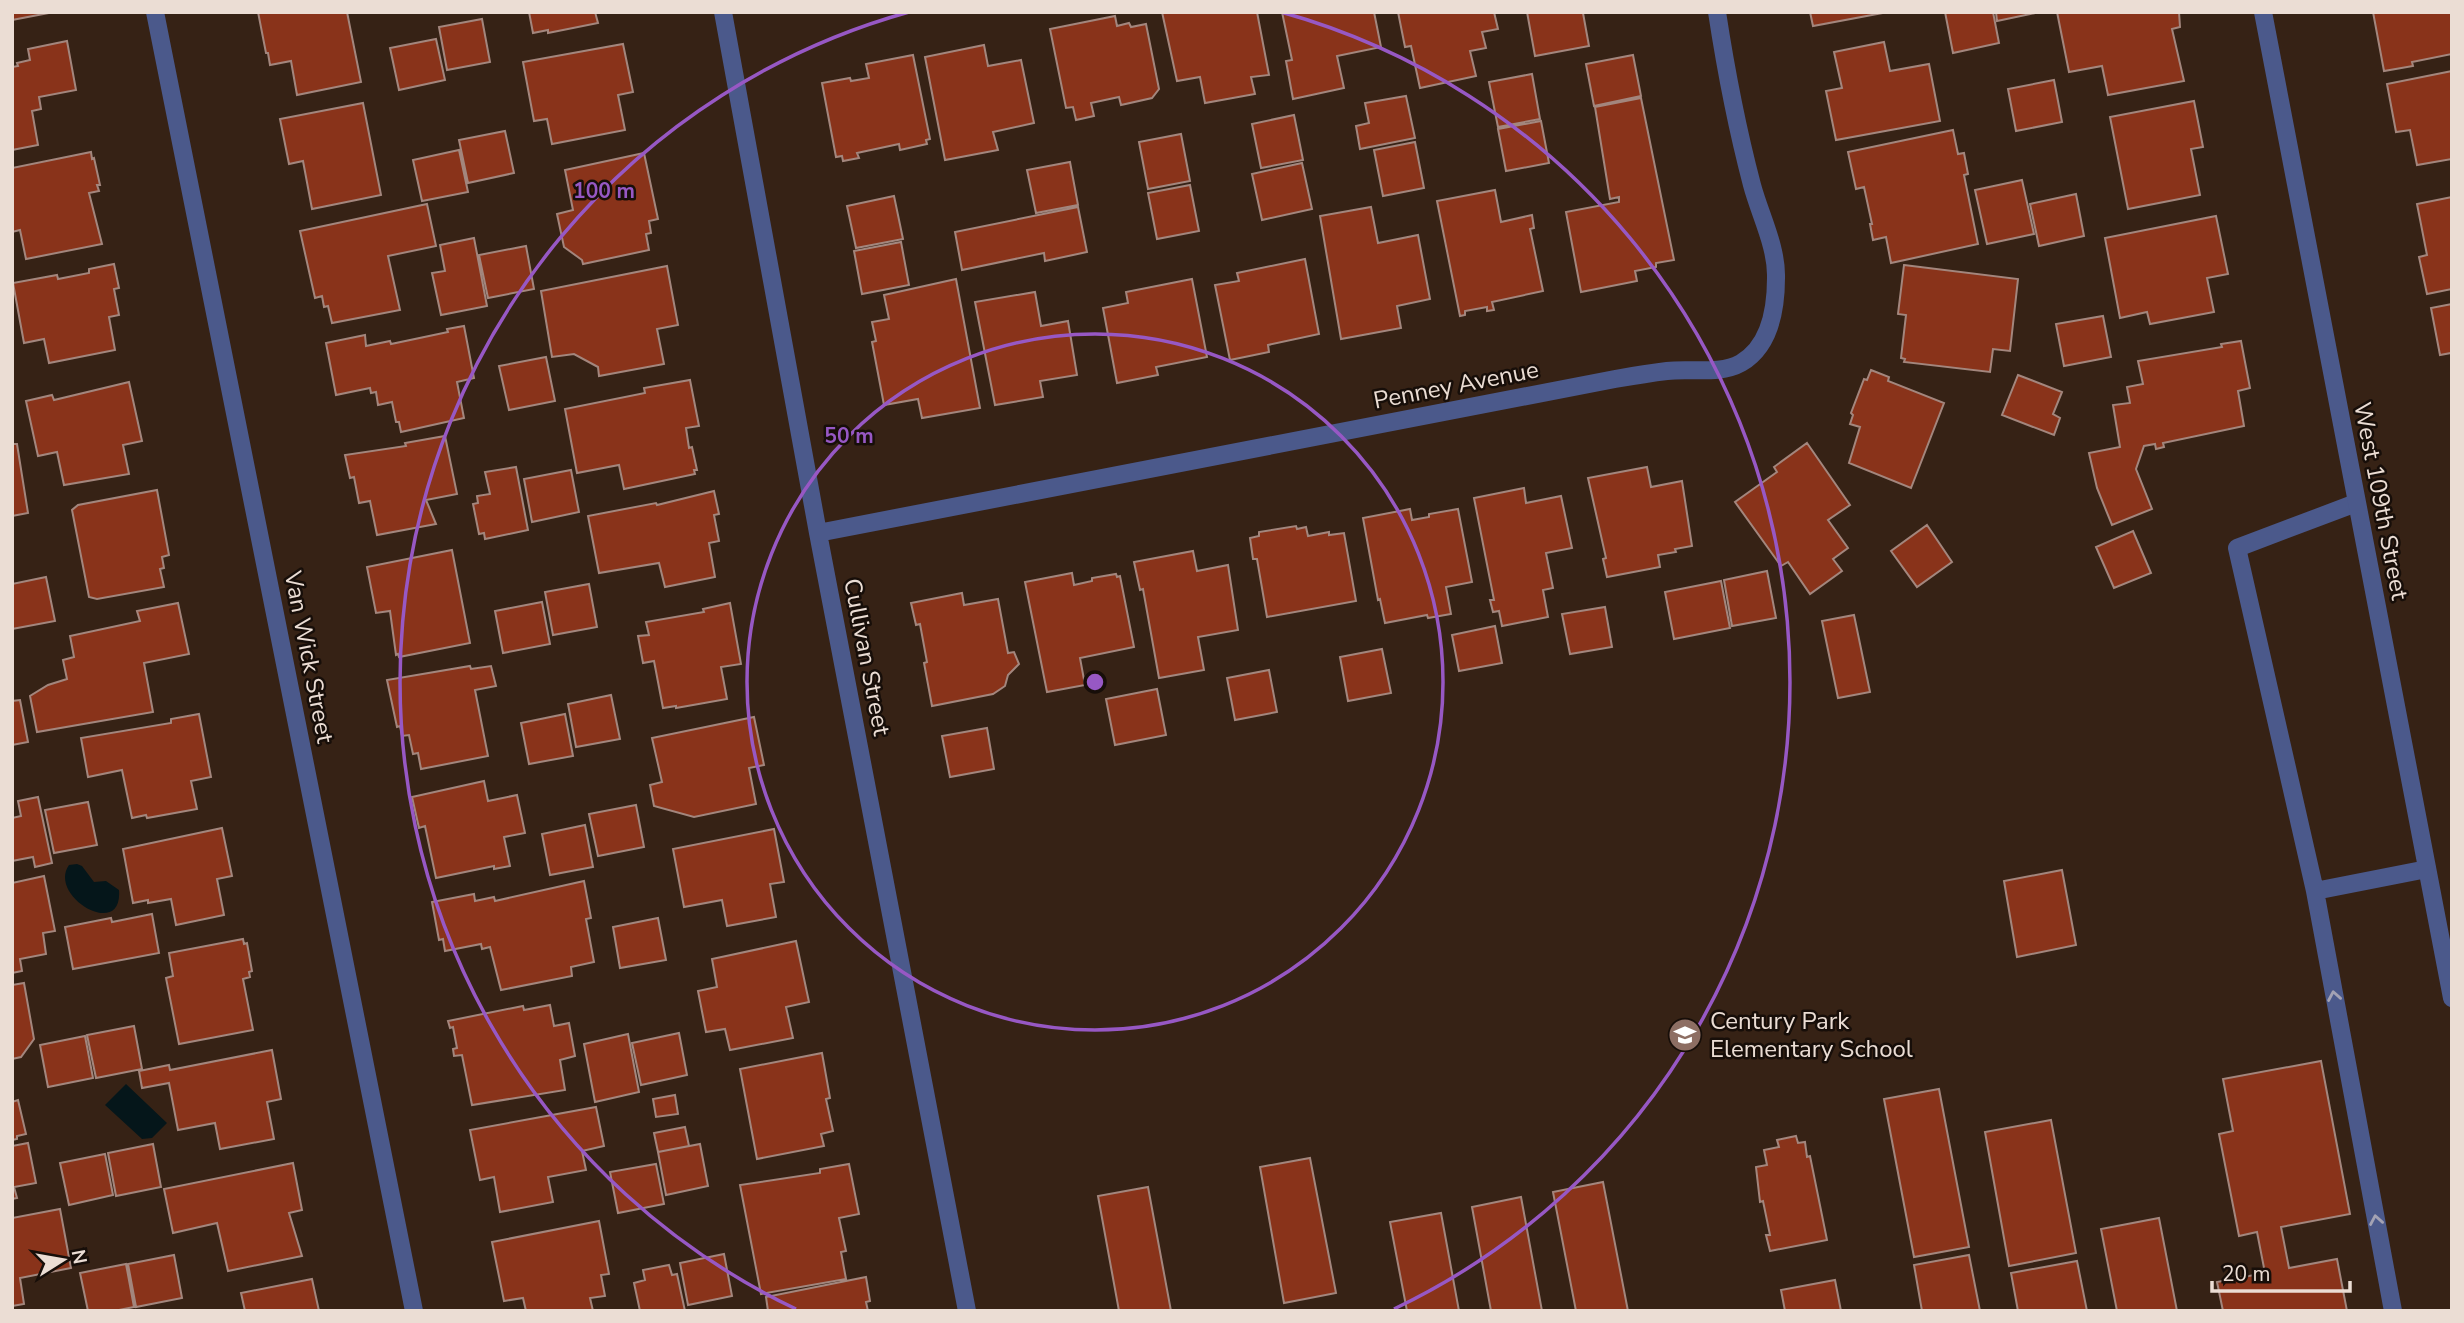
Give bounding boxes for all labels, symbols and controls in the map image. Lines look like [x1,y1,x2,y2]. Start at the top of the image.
text: 100 m [573,177,635,205]
street label: Penney Avenue [1371,353,1541,417]
street label: West 109th Street [2346,399,2416,603]
text: 50 m [824,422,874,450]
street label: Van Wick Street [276,567,341,746]
street label: Cullivan Street [836,576,898,739]
centre of rings [1083,670,1107,694]
one-way arrow [2328,990,2343,1002]
place label: Century Park Elementary School [1710,1005,1913,1065]
school or university icon: Century Park Elementary School [1666,1016,1704,1054]
one-way arrow [2369,1214,2384,1226]
north arrow [28,1225,98,1295]
text: N [65,1247,93,1266]
scale bar [2212,1250,2350,1294]
text: 20 m [2222,1260,2271,1288]

